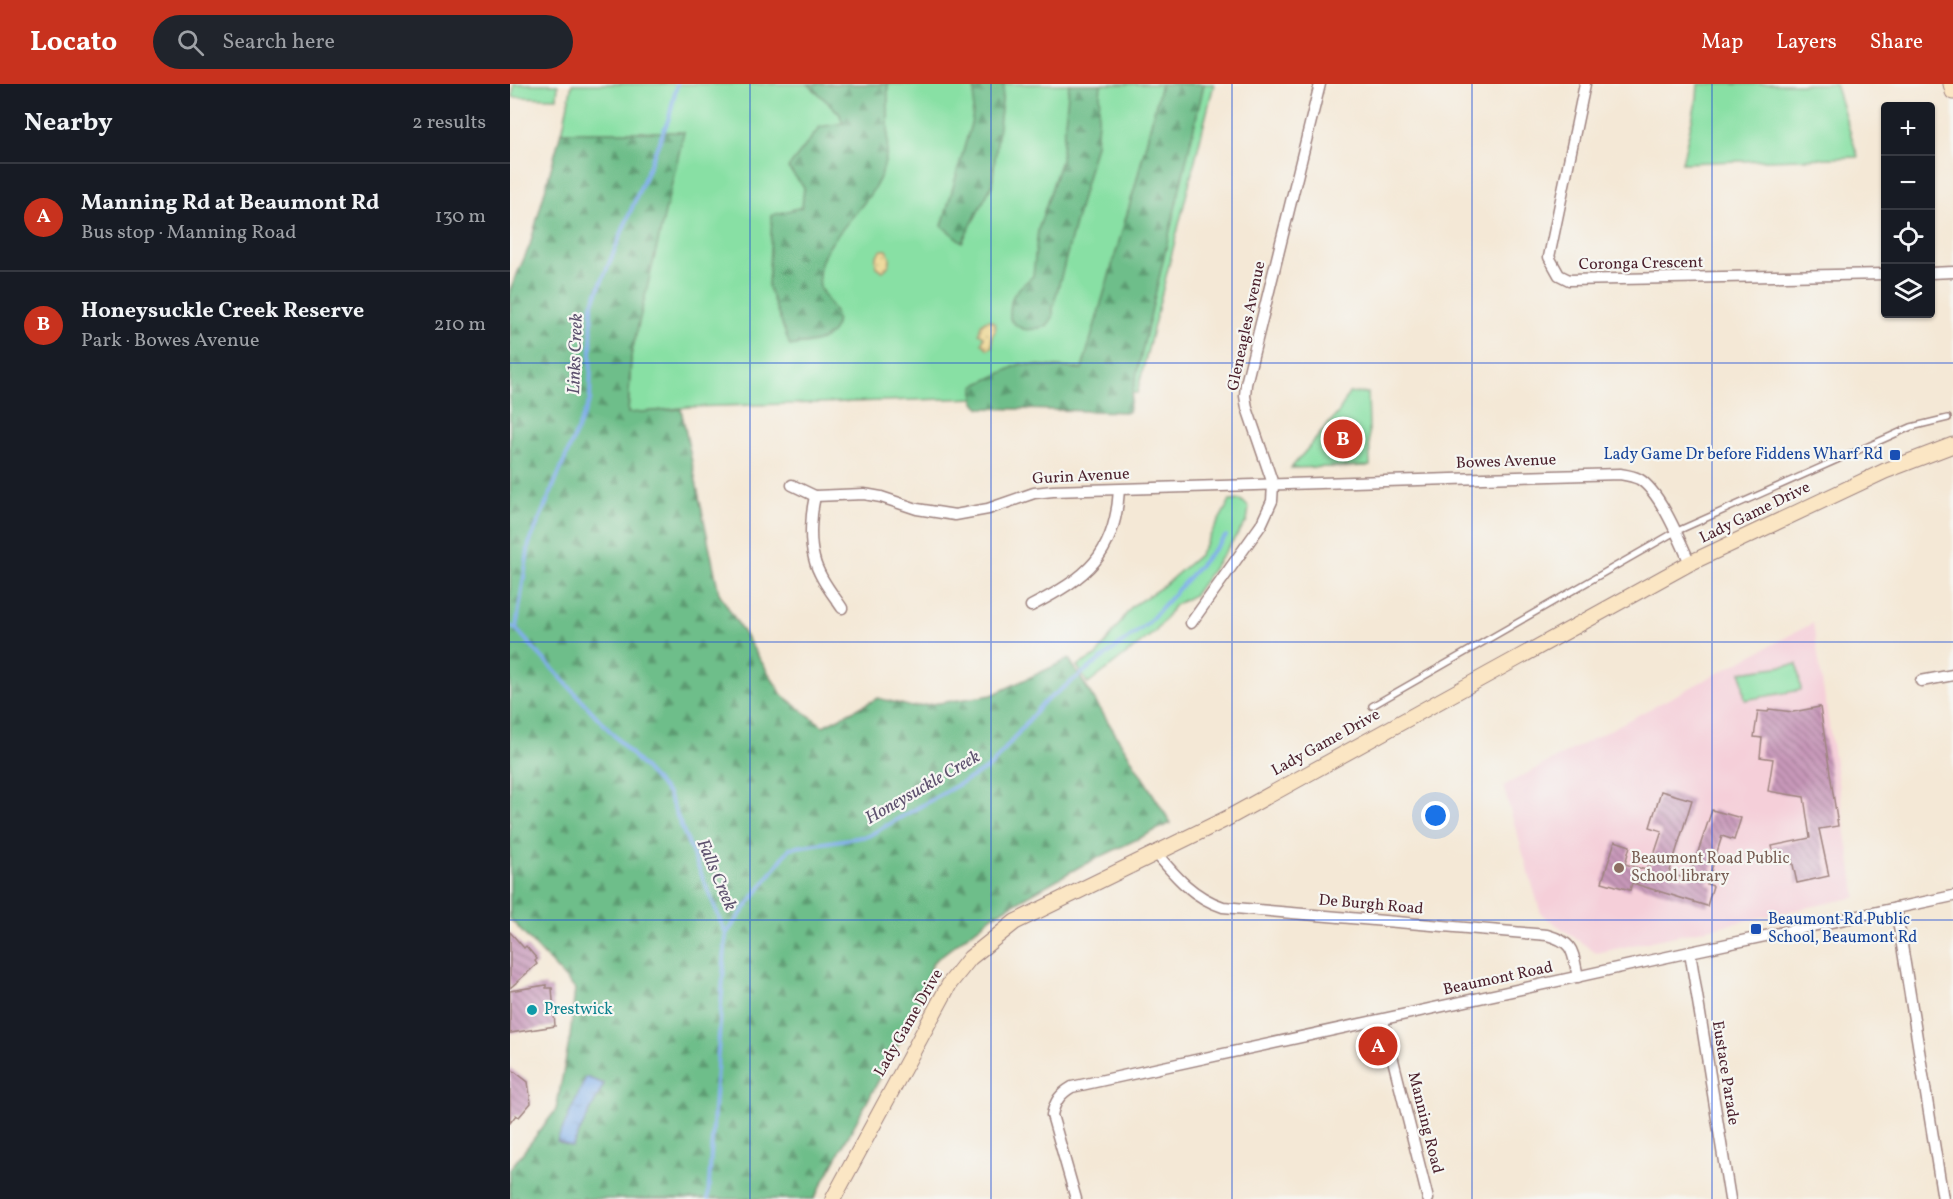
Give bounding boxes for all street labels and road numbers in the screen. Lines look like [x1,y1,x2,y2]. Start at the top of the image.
street label: Coronga Crescent [1579,252,1704,276]
street label: Gleneagles Avenue [1223,259,1271,393]
street label: Bowes Avenue [1455,449,1557,475]
street label: Gurin Avenue [1032,463,1130,491]
street label: Lady Game Drive [1696,477,1814,549]
street label: Lady Game Drive [1268,704,1384,782]
street label: De Burgh Road [1318,889,1424,921]
street label: Beaumont Road [1441,957,1555,1001]
street label: Lady Game Drive [869,965,949,1081]
street label: Eustace Parade [1706,1019,1744,1127]
street label: Manning Road [1402,1070,1448,1176]

